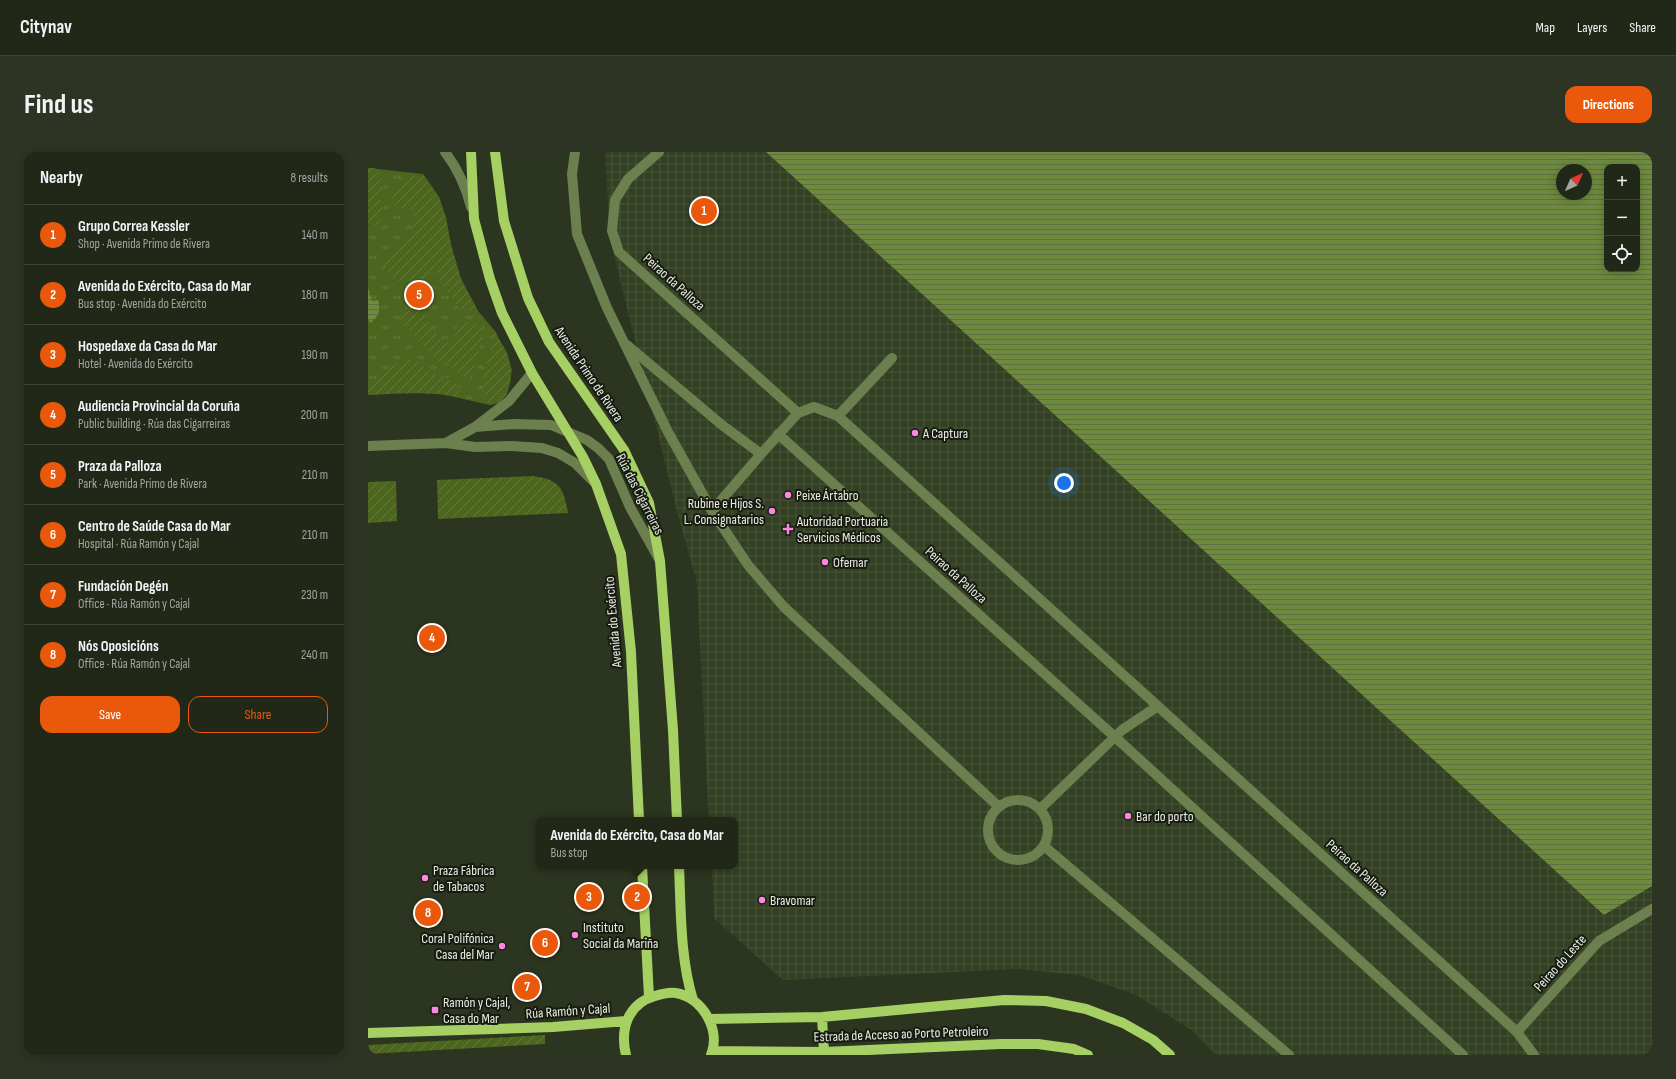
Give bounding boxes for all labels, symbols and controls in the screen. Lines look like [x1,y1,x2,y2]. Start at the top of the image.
text: Citynav [20,16,72,39]
text: Map [1535,19,1555,36]
text: Layers [1577,19,1607,36]
text: Share [1629,19,1656,36]
button: Directions [1565,86,1652,123]
text: Find us [24,88,93,121]
north arrow [1556,164,1592,200]
map controls [1604,164,1640,272]
button: + [1604,164,1640,200]
text: Nearby [40,168,83,188]
text: 8 results [290,170,328,186]
pin: 1 [691,196,717,226]
button: − [1604,200,1640,236]
text: Grupo Correa Kessler [78,217,190,236]
text: 1 [50,227,56,243]
text: 140 m [302,227,328,243]
text: Shop · Avenida Primo de Rivera [78,236,210,252]
button: locate [1604,236,1640,272]
street label: Peirao da Palloza [640,250,708,314]
text: Avenida do Exército, Casa do Mar [78,277,251,296]
pin: 5 [406,280,432,310]
text: 2 [50,287,56,303]
text: 180 m [302,287,328,303]
text: Bus stop · Avenida do Exército [78,296,207,312]
street label: Avenida Primo de Rivera [550,322,627,425]
text: Hospedaxe da Casa do Mar [78,337,217,356]
text: 3 [50,347,56,363]
text: 190 m [301,347,328,363]
text: Hotel · Avenida do Exército [78,356,193,372]
text: Audiencia Provincial da Coruña [78,397,240,416]
text: 4 [50,407,56,423]
text: 200 m [301,407,328,423]
text: Public building · Rúa das Cigarreiras [78,416,230,432]
place label: A Captura [922,425,968,442]
marker: A Captura [910,428,920,438]
street label: Rúa das Cigarreiras [612,451,668,537]
text: Praza da Palloza [78,457,162,476]
text: 5 [50,467,56,483]
text: 210 m [302,467,328,483]
your location [1054,473,1074,493]
text: Park · Avenida Primo de Rivera [78,476,207,492]
place label: Peixe Ártabro [796,487,859,504]
marker: Peixe Ártabro [783,490,793,500]
place label: Rubine e Hijos S. L. Consignatarios [684,495,764,528]
marker: Rubine e Hijos S. L. Consignatarios [767,506,777,516]
place label: Autoridad Portuaria Servicios Médicos [796,513,888,546]
text: Centro de Saúde Casa do Mar [78,517,231,536]
marker: Autoridad Portuaria Servicios Médicos [782,523,794,535]
text: 6 [50,527,56,543]
text: 210 m [302,527,328,543]
text: Hospital · Rúa Ramón y Cajal [78,536,199,552]
street label: Peirao da Palloza [922,543,990,607]
place label: Ofemar [833,554,868,571]
marker: Ofemar [820,557,830,567]
street label: Avenida do Exército [601,576,626,669]
text: Fundación Degén [78,577,168,596]
text: 7 [50,587,56,603]
text: 230 m [301,587,328,603]
text: Office · Rúa Ramón y Cajal [78,596,190,612]
pin: 4 [419,623,445,653]
text: Nós Oposicións [78,637,159,656]
text: 8 [50,647,56,663]
text: 240 m [301,647,328,663]
text: Office · Rúa Ramón y Cajal [78,656,190,672]
button: Save [40,696,180,733]
button: Share [188,696,328,733]
place label: Bar do porto [1136,808,1194,825]
marker: Bar do porto [1123,811,1133,821]
popup [536,817,738,869]
text: Avenida do Exército, Casa do Mar [550,826,724,845]
street label: Peirao da Palloza [1323,836,1391,900]
text: Bus stop [550,845,588,861]
place label: Praza Fábrica de Tabacos [433,862,494,895]
marker: Praza Fábrica de Tabacos [420,873,430,883]
pin: 3 [576,882,602,912]
pin: 2 [624,882,650,912]
place label: Bravomar [770,892,815,909]
marker: Bravomar [757,895,767,905]
pin: 8 [415,898,441,928]
place label: Instituto Social da Mariña [583,919,658,952]
pin: 6 [532,928,558,958]
place label: Coral Polifónica Casa del Mar [421,930,494,963]
marker: Instituto Social da Mariña [570,930,580,940]
street label: Peirao do Leste [1530,931,1590,995]
marker: Coral Polifónica Casa del Mar [497,941,507,951]
pin: 7 [514,972,540,1002]
place label: Ramón y Cajal, Casa do Mar [443,994,511,1027]
street label: Rúa Ramón y Cajal [525,1000,611,1022]
marker: Ramón y Cajal, Casa do Mar [430,1005,440,1015]
street label: Estrada de Acceso ao Porto Petroleiro [813,1022,989,1046]

